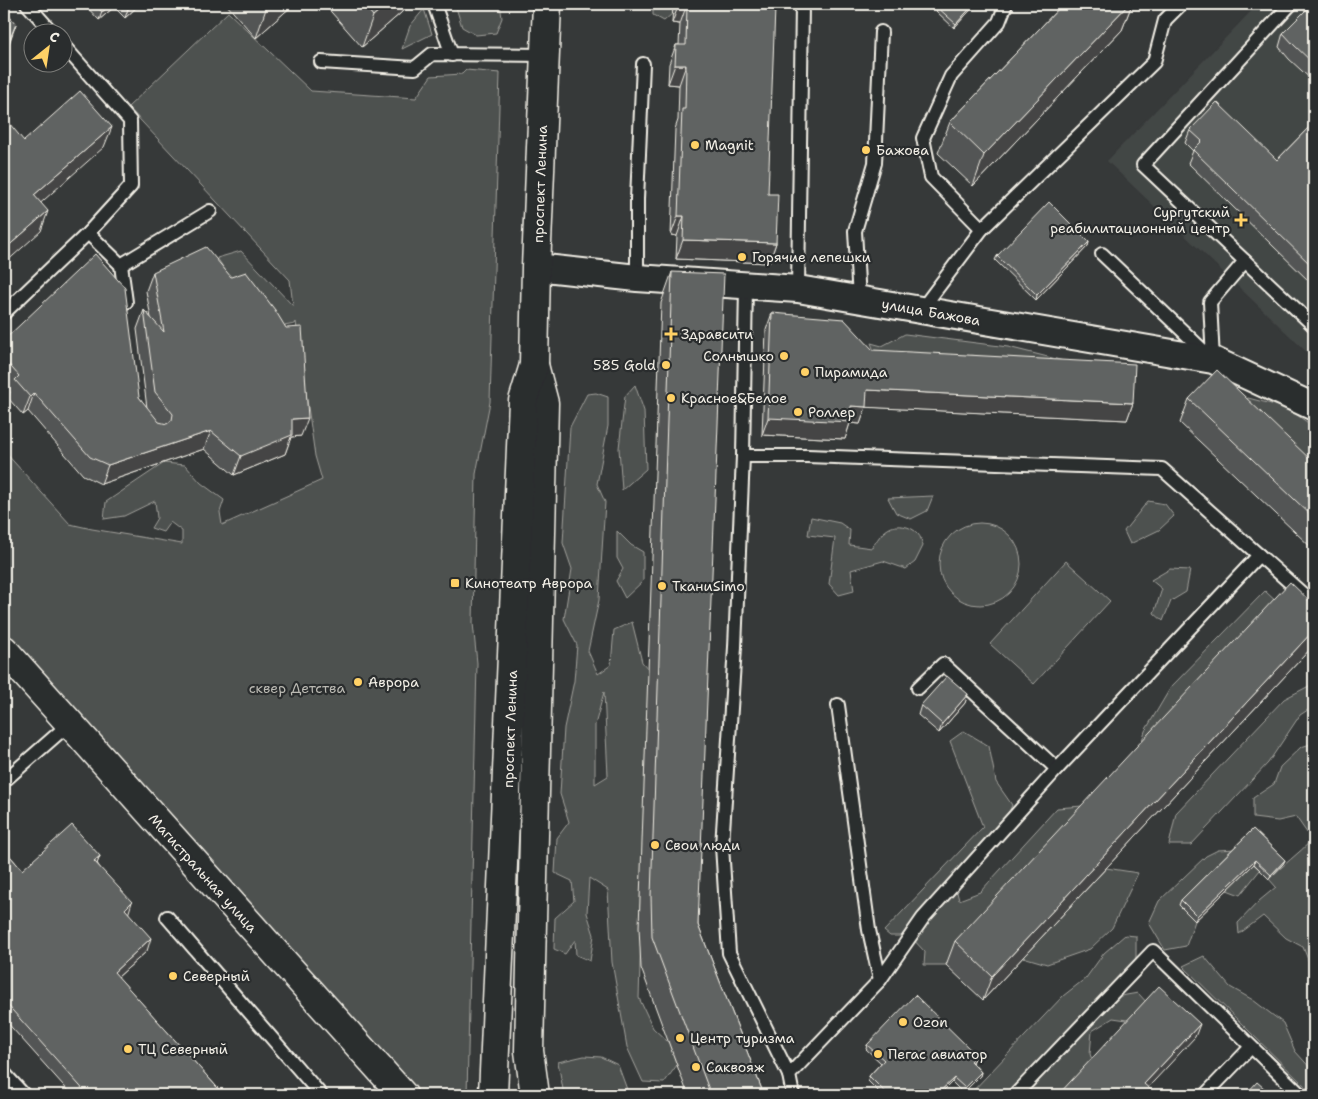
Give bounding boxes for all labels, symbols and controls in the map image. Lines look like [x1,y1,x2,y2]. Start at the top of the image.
north arrow [22,22,72,72]
text: С [46,27,63,47]
street label: проспект Ленина [529,125,551,243]
place label: Magnit [705,136,754,154]
marker: Magnit [689,139,701,151]
place label: Бажова [876,141,929,159]
marker: Бажова [860,144,872,156]
place label: Сургутский реабилитационный центр [1050,203,1230,237]
marker: Сургутский реабилитационный центр [1234,213,1248,227]
place label: Горячие лепешки [752,248,871,266]
marker: Горячие лепешки [736,251,748,263]
street label: улица Бажова [880,294,982,330]
place label: Здравсити [681,325,753,343]
marker: Здравсити [665,328,677,340]
place label: Солнышко [703,347,774,365]
marker: Солнышко [778,350,790,362]
place label: 585 Gold [593,356,656,374]
marker: 585 Gold [660,359,672,371]
place label: Пирамида [815,363,888,381]
marker: Пирамида [799,366,811,378]
place label: Красное&Белое [681,389,787,407]
marker: Красное&Белое [665,392,677,404]
place label: Роллер [808,403,856,421]
marker: Роллер [792,406,804,418]
place label: Кинотеатр Аврора [465,574,593,592]
marker: Кинотеатр Аврора [449,577,461,589]
place label: ТканиSimo [672,577,745,595]
marker: ТканиSimo [656,580,668,592]
street label: проспект Ленина [499,670,521,788]
place label: Аврора [368,673,419,691]
marker: Аврора [352,676,364,688]
park label: сквер Детства [249,679,345,697]
street label: Магистральная улица [145,810,261,936]
place label: Свои люди [665,836,740,854]
marker: Свои люди [649,839,661,851]
place label: Северный [183,967,250,985]
marker: Северный [167,970,179,982]
place label: Ozon [913,1013,948,1031]
marker: Ozon [897,1016,909,1028]
place label: Центр туризма [690,1029,795,1047]
marker: Центр туризма [674,1032,686,1044]
place label: ТЦ Северный [138,1040,228,1058]
marker: ТЦ Северный [122,1043,134,1055]
place label: Пегас авиатор [888,1045,987,1063]
marker: Пегас авиатор [872,1048,884,1060]
place label: Саквояж [706,1058,765,1076]
marker: Саквояж [690,1061,702,1073]

